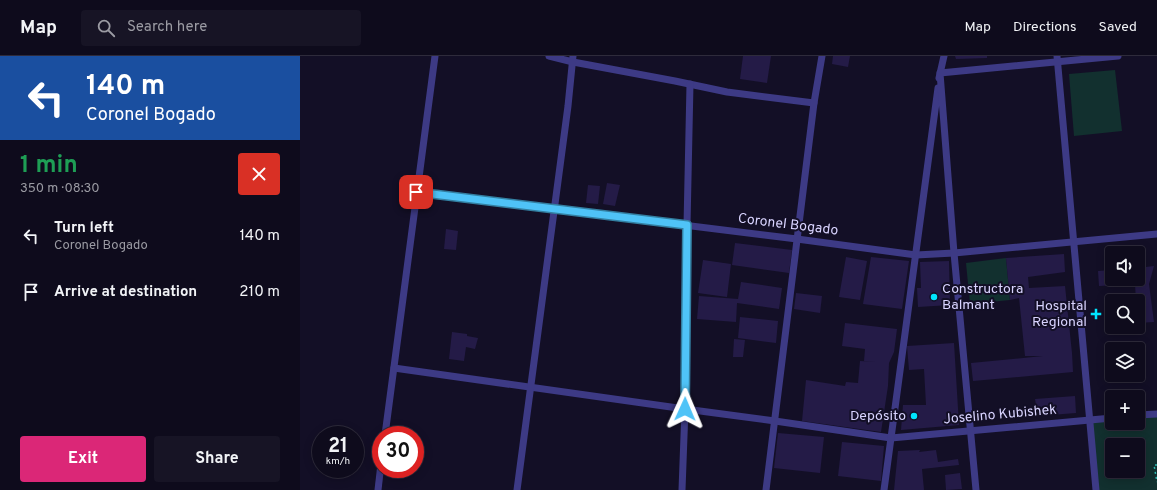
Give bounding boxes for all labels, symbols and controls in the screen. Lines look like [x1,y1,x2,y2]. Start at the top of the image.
search box [81,10,361,46]
text: Map [20,16,57,40]
icon: search [95,17,117,39]
text: Search here [127,18,207,37]
text: Map [965,19,991,36]
text: Directions [1013,19,1077,36]
text: Saved [1099,19,1137,36]
text: 140 m [86,69,165,105]
icon: left [20,72,72,124]
text: Coronel Bogado [86,104,216,127]
text: 1 min [20,151,78,181]
button: close [238,153,280,195]
pin [399,175,433,209]
text: 350 m · 08:30 [20,181,100,197]
icon: arrive [405,181,427,203]
street label: Coronel Bogado [737,210,839,240]
text: Turn left [54,219,114,238]
icon: left [20,225,42,247]
text: 140 m [240,227,280,246]
text: Coronel Bogado [54,238,148,254]
map controls [1105,246,1145,478]
button: sound [1105,246,1145,286]
icon: arrive [20,281,42,303]
place label: Constructora Balmant [942,281,1023,314]
text: Arrive at destination [54,283,197,302]
text: 210 m [239,283,280,302]
marker: Constructora Balmant [929,292,939,302]
button: search [1105,294,1145,334]
place label: Hospital Regional [1032,298,1087,331]
marker: Hospital Regional [1090,308,1102,320]
button: layers [1105,342,1145,382]
position arrow [664,388,706,430]
button: + [1105,390,1145,430]
street label: Joselino Kubishek [943,402,1057,428]
place label: Depósito [850,408,906,425]
marker: Depósito [909,411,919,421]
speed limit sign: 30 [372,426,424,478]
text: 21 [328,434,348,460]
button: Exit [20,436,146,482]
button: Share [154,436,280,482]
button: − [1105,438,1145,478]
text: km/h [326,455,350,468]

